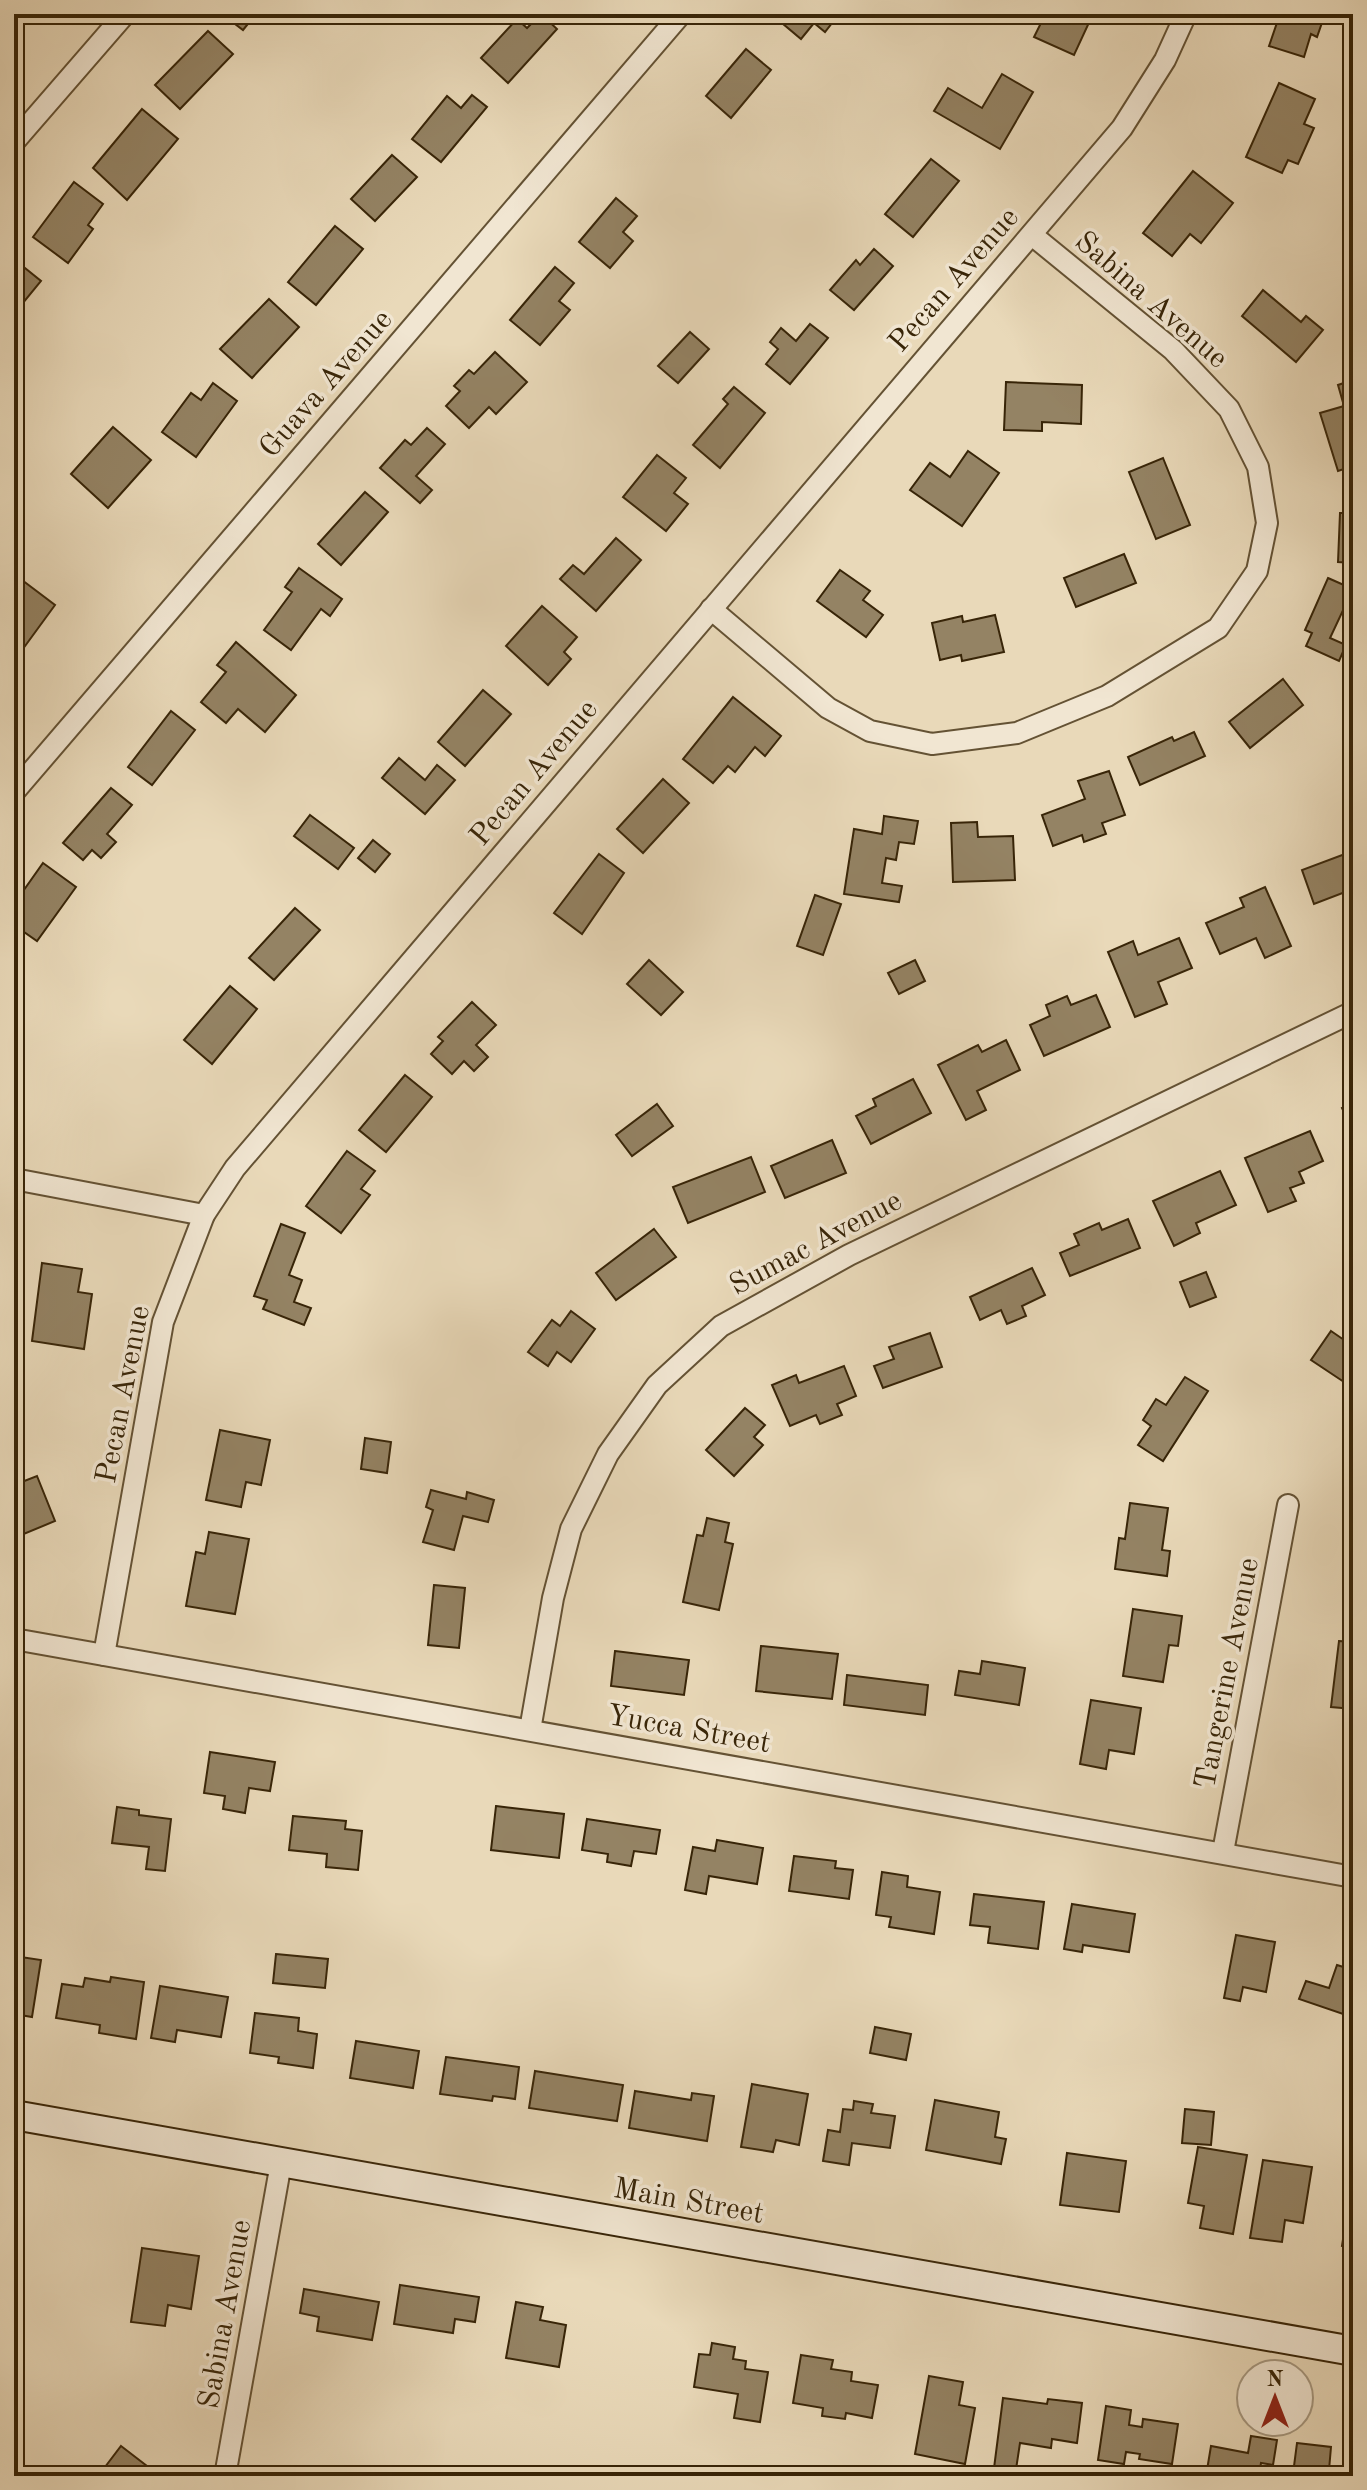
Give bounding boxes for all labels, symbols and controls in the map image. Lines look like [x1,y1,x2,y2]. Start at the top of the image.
street label: Pecan Avenue [884,202,1025,358]
street label: Sabina Avenue [1069,226,1233,375]
street label: Guava Avenue [255,305,398,464]
street label: Pecan Avenue [465,695,604,852]
street label: Sumac Avenue [725,1186,907,1302]
street label: Pecan Avenue [92,1303,156,1486]
street label: Tangerine Avenue [1191,1555,1265,1792]
street label: Yucca Street [604,1701,773,1759]
street label: Main Street [611,2174,766,2230]
street label: Sabina Avenue [195,2217,257,2411]
north arrow [1235,2358,1315,2438]
text: N [1267,2369,1284,2391]

